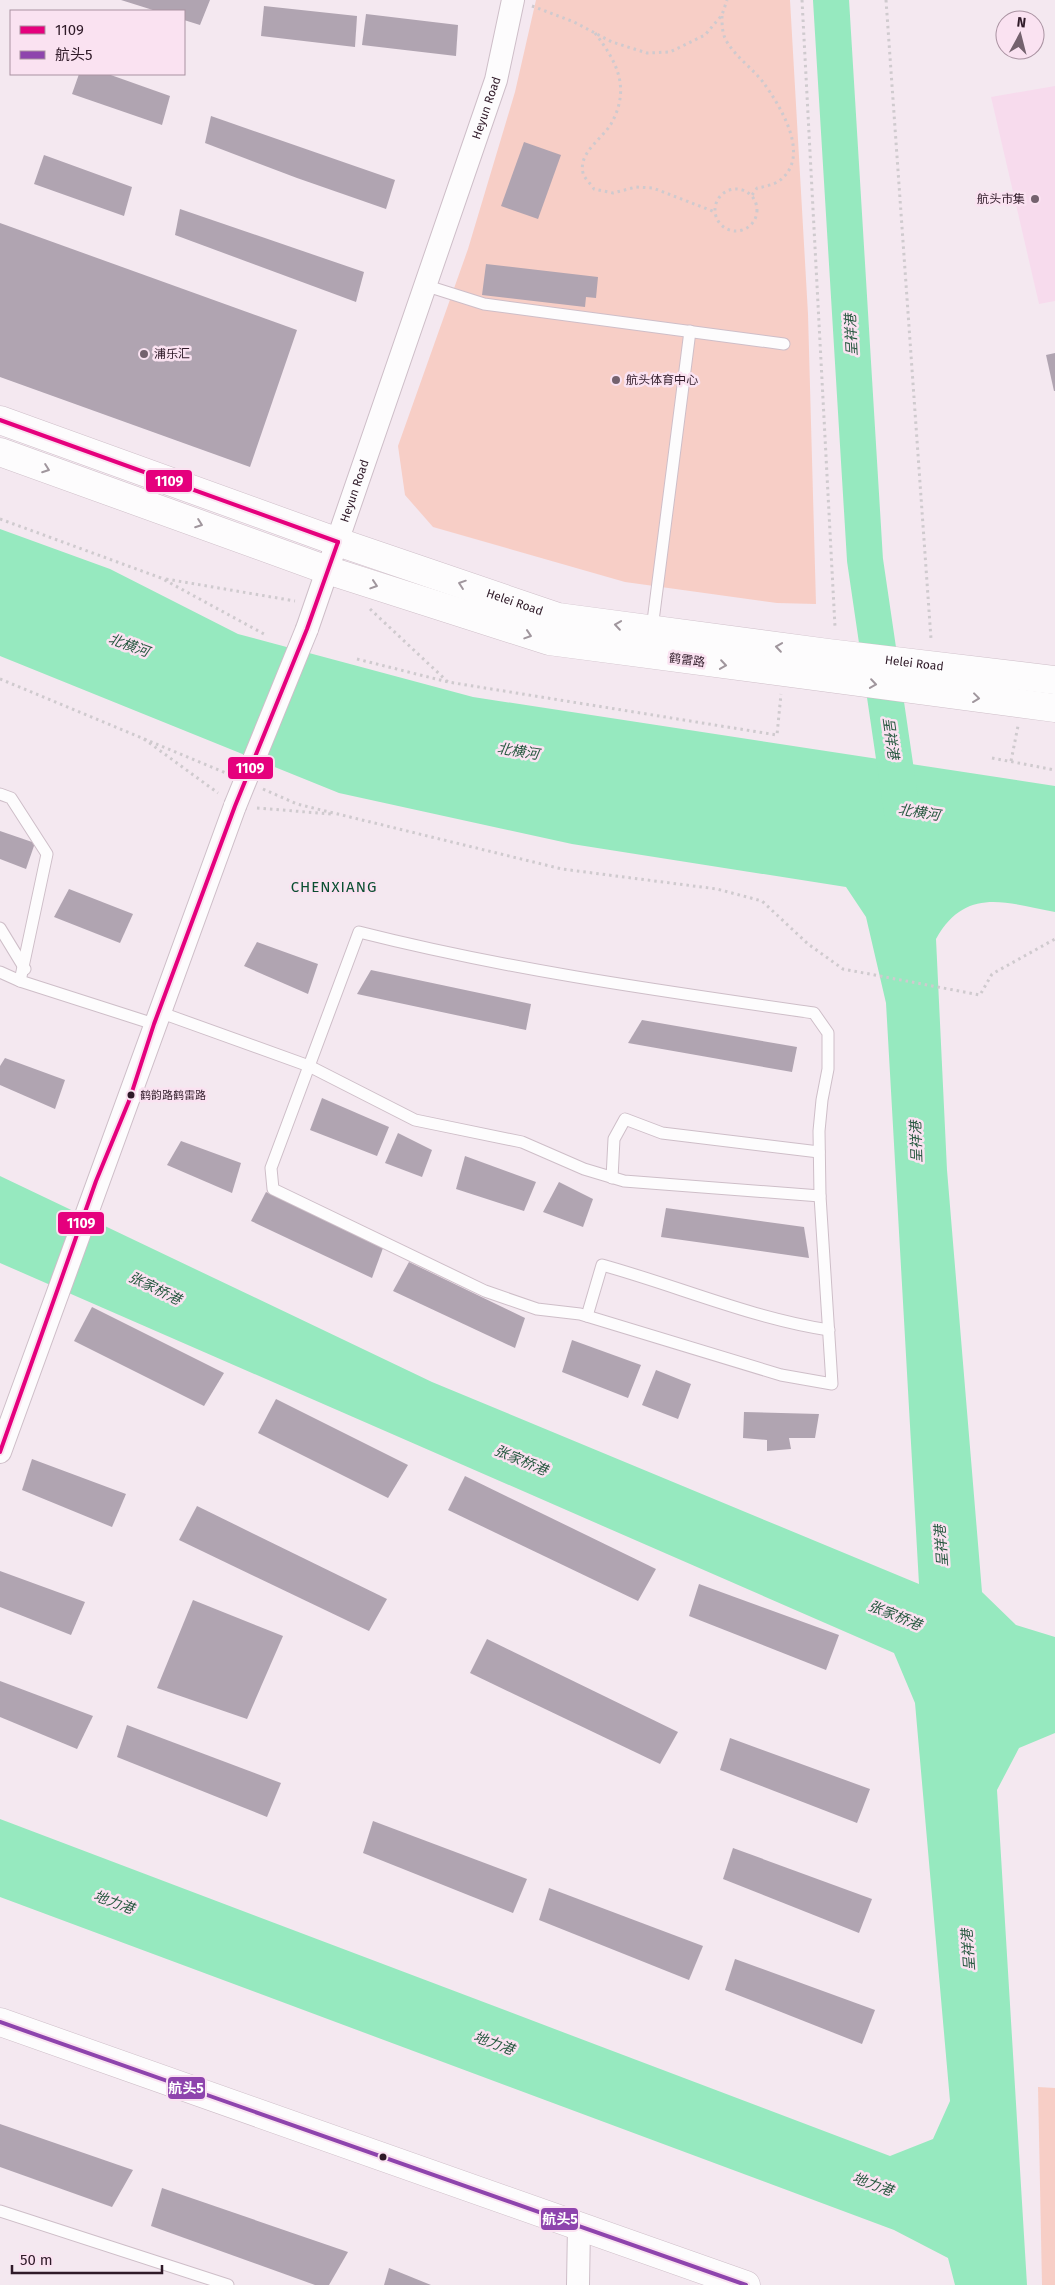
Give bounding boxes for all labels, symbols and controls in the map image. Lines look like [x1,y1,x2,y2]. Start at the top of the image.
legend [10,10,185,75]
north arrow [995,10,1045,60]
text: N [1016,14,1027,32]
text: 1109 [55,21,84,39]
text: 航头5 [55,46,93,64]
street label: Heyun Road [469,75,504,141]
place label: 航头市集 [977,192,1025,206]
marker: 航头市集 [1029,193,1041,205]
water label: 呈祥港 [842,312,861,356]
place label: 浦乐汇 [154,347,190,361]
marker: 浦乐汇 [138,348,150,360]
place label: 航头体育中心 [626,373,698,387]
marker: 航头体育中心 [610,374,622,386]
street label: Heyun Road [337,458,372,524]
one-way arrow [41,463,50,473]
line badge: 1109 [145,469,193,493]
text: 1109 [155,473,183,490]
one-way arrow [194,518,203,528]
one-way arrow [369,579,377,589]
one-way arrow [458,580,466,590]
street label: Helei Road [484,586,545,618]
one-way arrow [614,620,622,631]
one-way arrow [524,629,532,639]
water label: 北横河 [106,630,154,662]
one-way arrow [775,642,783,653]
street label: 鹤雷路 [668,651,706,669]
street label: Helei Road [884,653,944,674]
one-way arrow [719,659,728,669]
one-way arrow [869,679,877,689]
one-way arrow [973,692,981,703]
water label: 呈祥港 [879,716,902,762]
water label: 北横河 [496,740,543,764]
line badge: 1109 [227,756,274,780]
text: 1109 [236,760,264,777]
water label: 北横河 [897,801,944,825]
district label: CHENXIANG [291,878,377,896]
place label: 鹤韵路鹤雷路 [140,1089,206,1102]
marker: 鹤韵路鹤雷路 [126,1090,136,1100]
water label: 呈祥港 [907,1119,926,1163]
line badge: 1109 [57,1211,105,1235]
text: 1109 [67,1215,95,1232]
water label: 张家桥港 [126,1269,185,1309]
water label: 张家桥港 [492,1442,552,1480]
water label: 呈祥港 [931,1522,951,1568]
water label: 张家桥港 [866,1597,926,1635]
water label: 地力港 [91,1887,138,1918]
water label: 呈祥港 [958,1926,978,1972]
water label: 地力港 [471,2028,518,2059]
line badge: 航头5 [167,2076,206,2100]
text: 航头5 [168,2080,204,2097]
unlabelled marker [378,2152,388,2162]
water label: 地力港 [850,2169,897,2200]
line badge: 航头5 [540,2207,579,2231]
text: 航头5 [542,2211,578,2228]
scale bar [12,2242,162,2274]
text: 50 m [20,2251,53,2269]

